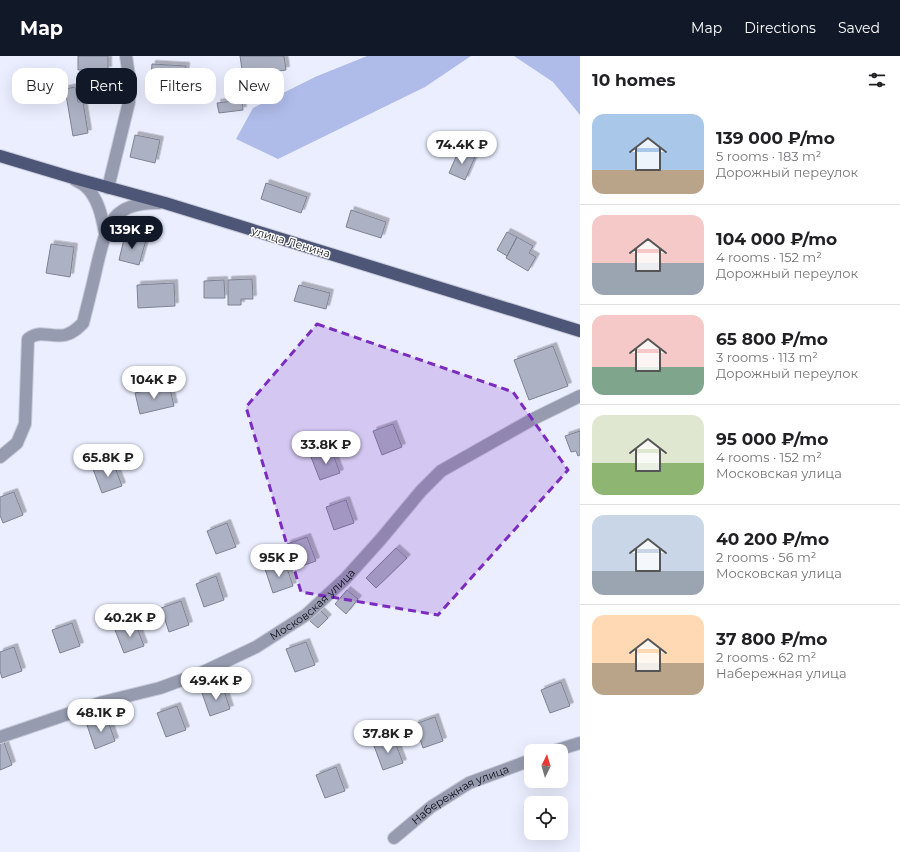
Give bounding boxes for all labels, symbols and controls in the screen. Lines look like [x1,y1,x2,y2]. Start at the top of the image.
text: Map [20,17,63,40]
text: Map [691,19,722,37]
text: Directions [744,19,816,37]
text: Saved [838,19,880,37]
chip: Buy [12,68,68,104]
chip: Rent [76,68,137,104]
chip: Filters [145,68,216,104]
chip: New [224,68,284,104]
icon: filters [866,69,888,91]
text: 10 homes [592,70,676,90]
text: 139 000 ₽/mo [716,128,835,148]
icon: home [624,130,672,178]
pin: 74.4K ₽ [425,131,499,165]
text: 74.4K ₽ [436,136,488,152]
text: 5 rooms · 183 m² [716,148,821,164]
text: Дорожный переулок [716,164,858,180]
pin: 139K ₽ [99,216,165,250]
text: 139K ₽ [110,221,154,237]
street label: улица Ленина [249,223,332,261]
text: 104 000 ₽/mo [716,229,837,249]
icon: home [624,231,672,279]
text: 4 rooms · 152 m² [716,249,822,265]
text: Дорожный переулок [716,265,858,281]
text: 65 800 ₽/mo [716,329,828,349]
icon: home [624,331,672,379]
text: 3 rooms · 113 m² [716,349,818,365]
text: Дорожный переулок [716,365,858,381]
pin: 104K ₽ [121,366,187,400]
text: 104K ₽ [131,371,177,387]
text: 95 000 ₽/mo [716,429,828,449]
pin: 33.8K ₽ [289,431,363,465]
icon: home [624,431,672,479]
text: 33.8K ₽ [301,436,351,452]
pin: 65.8K ₽ [71,444,145,478]
text: 65.8K ₽ [82,449,134,465]
text: 4 rooms · 152 m² [716,449,822,465]
text: Московская улица [716,465,842,481]
text: 40 200 ₽/mo [716,529,829,549]
icon: home [624,531,672,579]
pin: 95K ₽ [251,544,307,578]
text: 95K ₽ [259,549,299,565]
text: 2 rooms · 56 m² [716,549,816,565]
street label: Московская улица [267,565,358,643]
text: Московская улица [716,565,842,581]
pin: 40.2K ₽ [93,604,167,638]
text: 40.2K ₽ [104,609,156,625]
text: 37 800 ₽/mo [716,629,827,649]
icon: home [624,631,672,679]
text: 2 rooms · 62 m² [716,649,816,665]
text: Набережная улица [716,665,847,681]
pin: 49.4K ₽ [179,667,253,701]
text: 49.4K ₽ [190,672,242,688]
pin: 48.1K ₽ [64,699,138,733]
text: 48.1K ₽ [76,704,126,720]
pin: 37.8K ₽ [351,720,425,754]
text: 37.8K ₽ [363,725,413,741]
north arrow [524,744,568,788]
map controls [524,744,568,840]
street label: Набережная улица [408,762,511,828]
button: locate [524,796,568,840]

